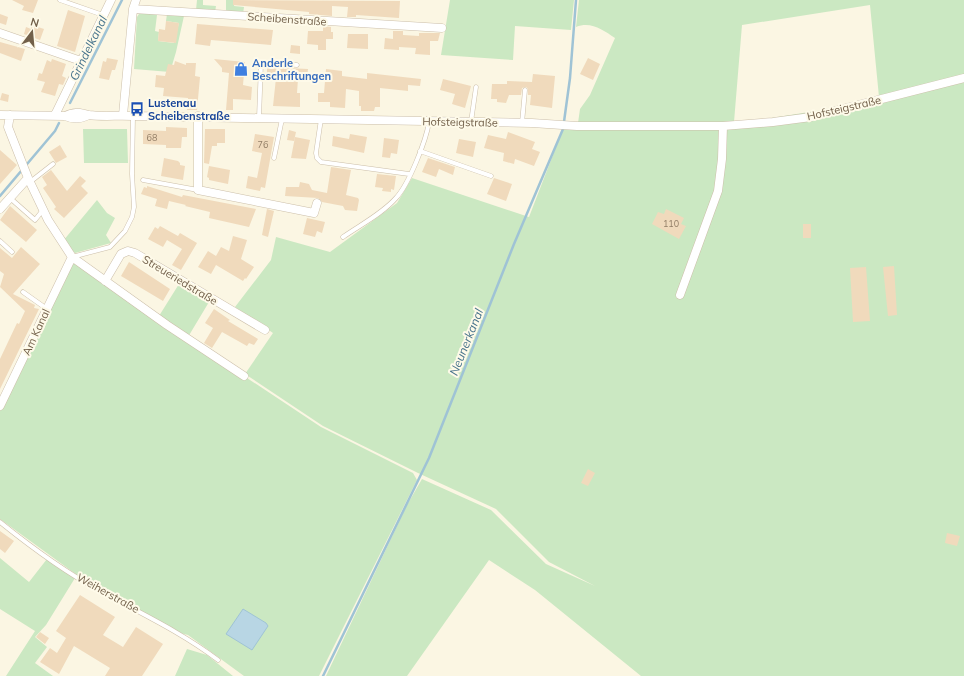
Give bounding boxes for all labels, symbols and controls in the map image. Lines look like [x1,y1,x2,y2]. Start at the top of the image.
street label: Scheibenstraße [247,9,327,29]
north arrow [12,12,52,52]
water label: Grindelkanal [66,13,110,83]
text: N [29,15,41,30]
place label: Anderle Beschriftungen [252,56,331,83]
shop icon: Anderle Beschriftungen [233,61,249,77]
street label: Hofsteigstraße [806,93,882,123]
place label: Lustenau Scheibenstraße [148,96,230,123]
bus stop icon: Lustenau Scheibenstraße [129,101,145,117]
street label: Hofsteigstraße [422,114,498,130]
house number: 68 [147,132,157,143]
house number: 76 [258,139,268,150]
house number: 110 [663,218,679,229]
street label: Streueriedstraße [140,252,220,308]
street label: Am Kanal [19,306,53,358]
water label: Neunerkanal [446,306,486,378]
street label: Weiherstraße [74,570,142,616]

